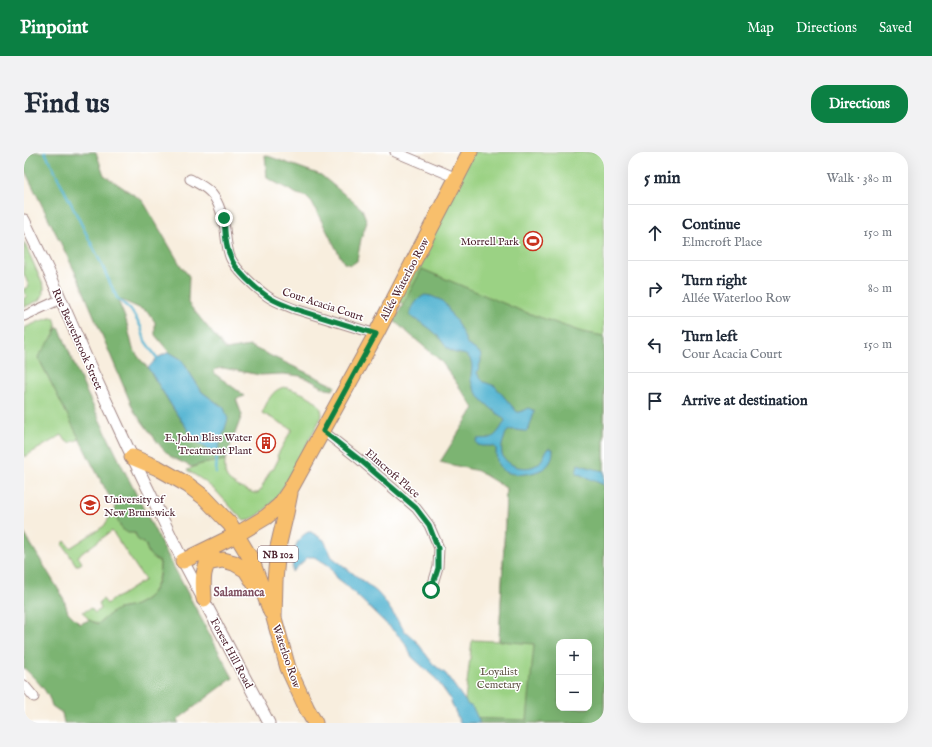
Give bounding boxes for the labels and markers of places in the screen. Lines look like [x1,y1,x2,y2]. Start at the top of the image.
sports icon: Morrell Park [522,230,544,252]
place label: Morrell Park [460,235,519,249]
place label: E. John Bliss Water Treatment Plant [165,431,252,458]
building icon: E. John Bliss Water Treatment Plant [255,432,277,454]
place label: University of New Brunswick [104,493,175,520]
school or university icon: University of New Brunswick [79,494,101,516]

